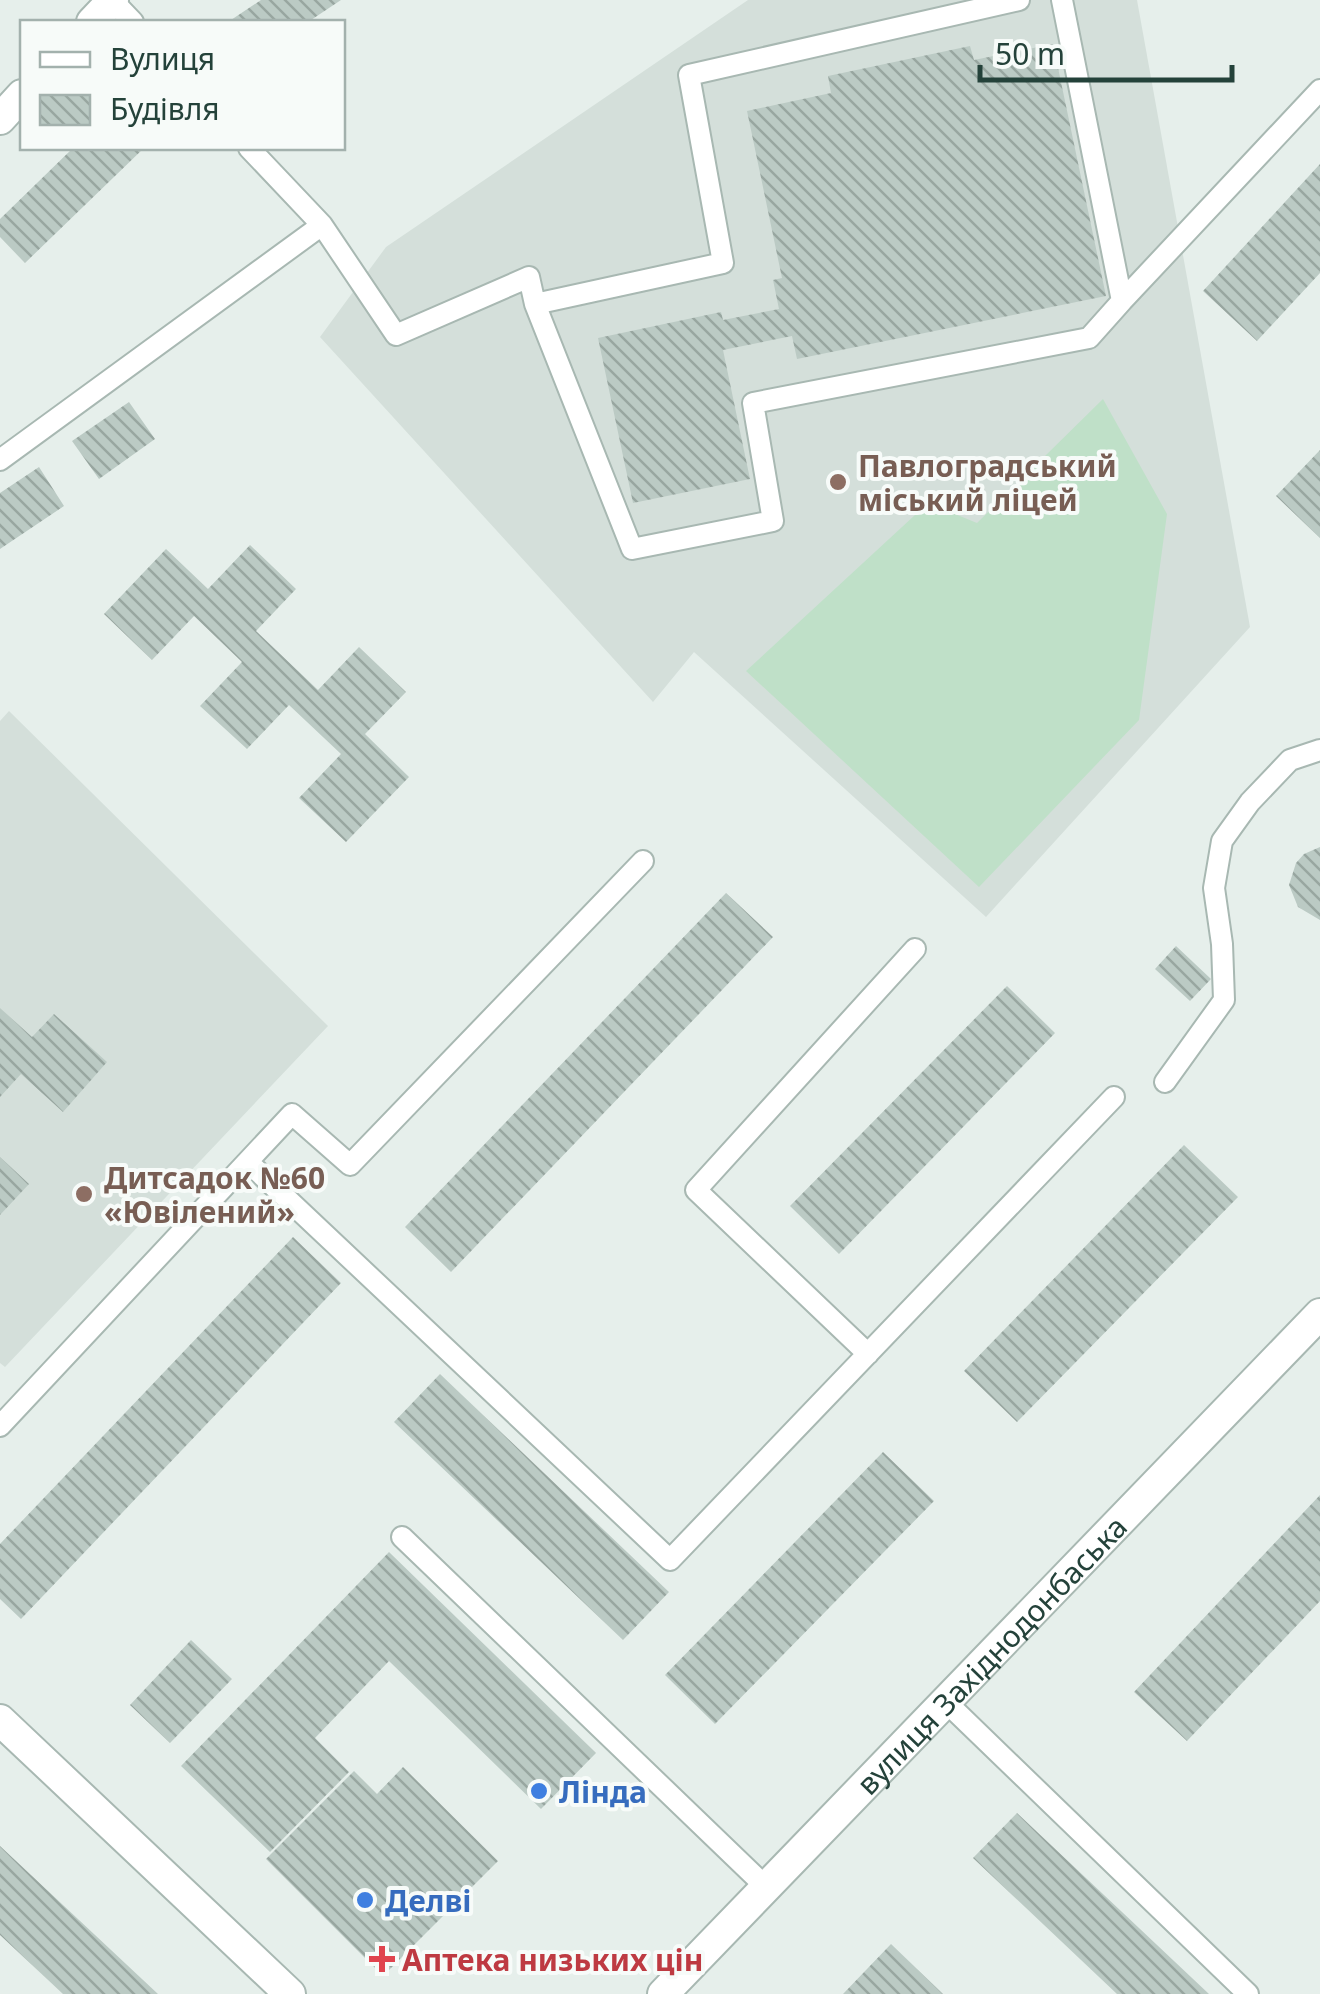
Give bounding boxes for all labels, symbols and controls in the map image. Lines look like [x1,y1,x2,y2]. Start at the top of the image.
legend [20,20,345,150]
scale bar [980,20,1232,82]
text: 50 m [995,33,1065,74]
text: Вулиця [110,38,215,79]
text: Будівля [110,88,220,129]
place label: Павлоградський міський ліцей [858,445,1117,520]
marker: Павлоградський міський ліцей [827,471,849,493]
place label: Дитсадок №60 «Ювілений» [104,1157,325,1232]
marker: Дитсадок №60 «Ювілений» [73,1183,95,1205]
street label: вулиця Західнодонбаська [847,1506,1135,1803]
place label: Лінда [559,1771,647,1812]
marker: Лінда [528,1780,550,1802]
place label: Делві [385,1880,472,1921]
marker: Делві [354,1889,376,1911]
place label: Аптека низьких цін [402,1939,704,1980]
marker: Аптека низьких цін [371,1948,393,1970]

